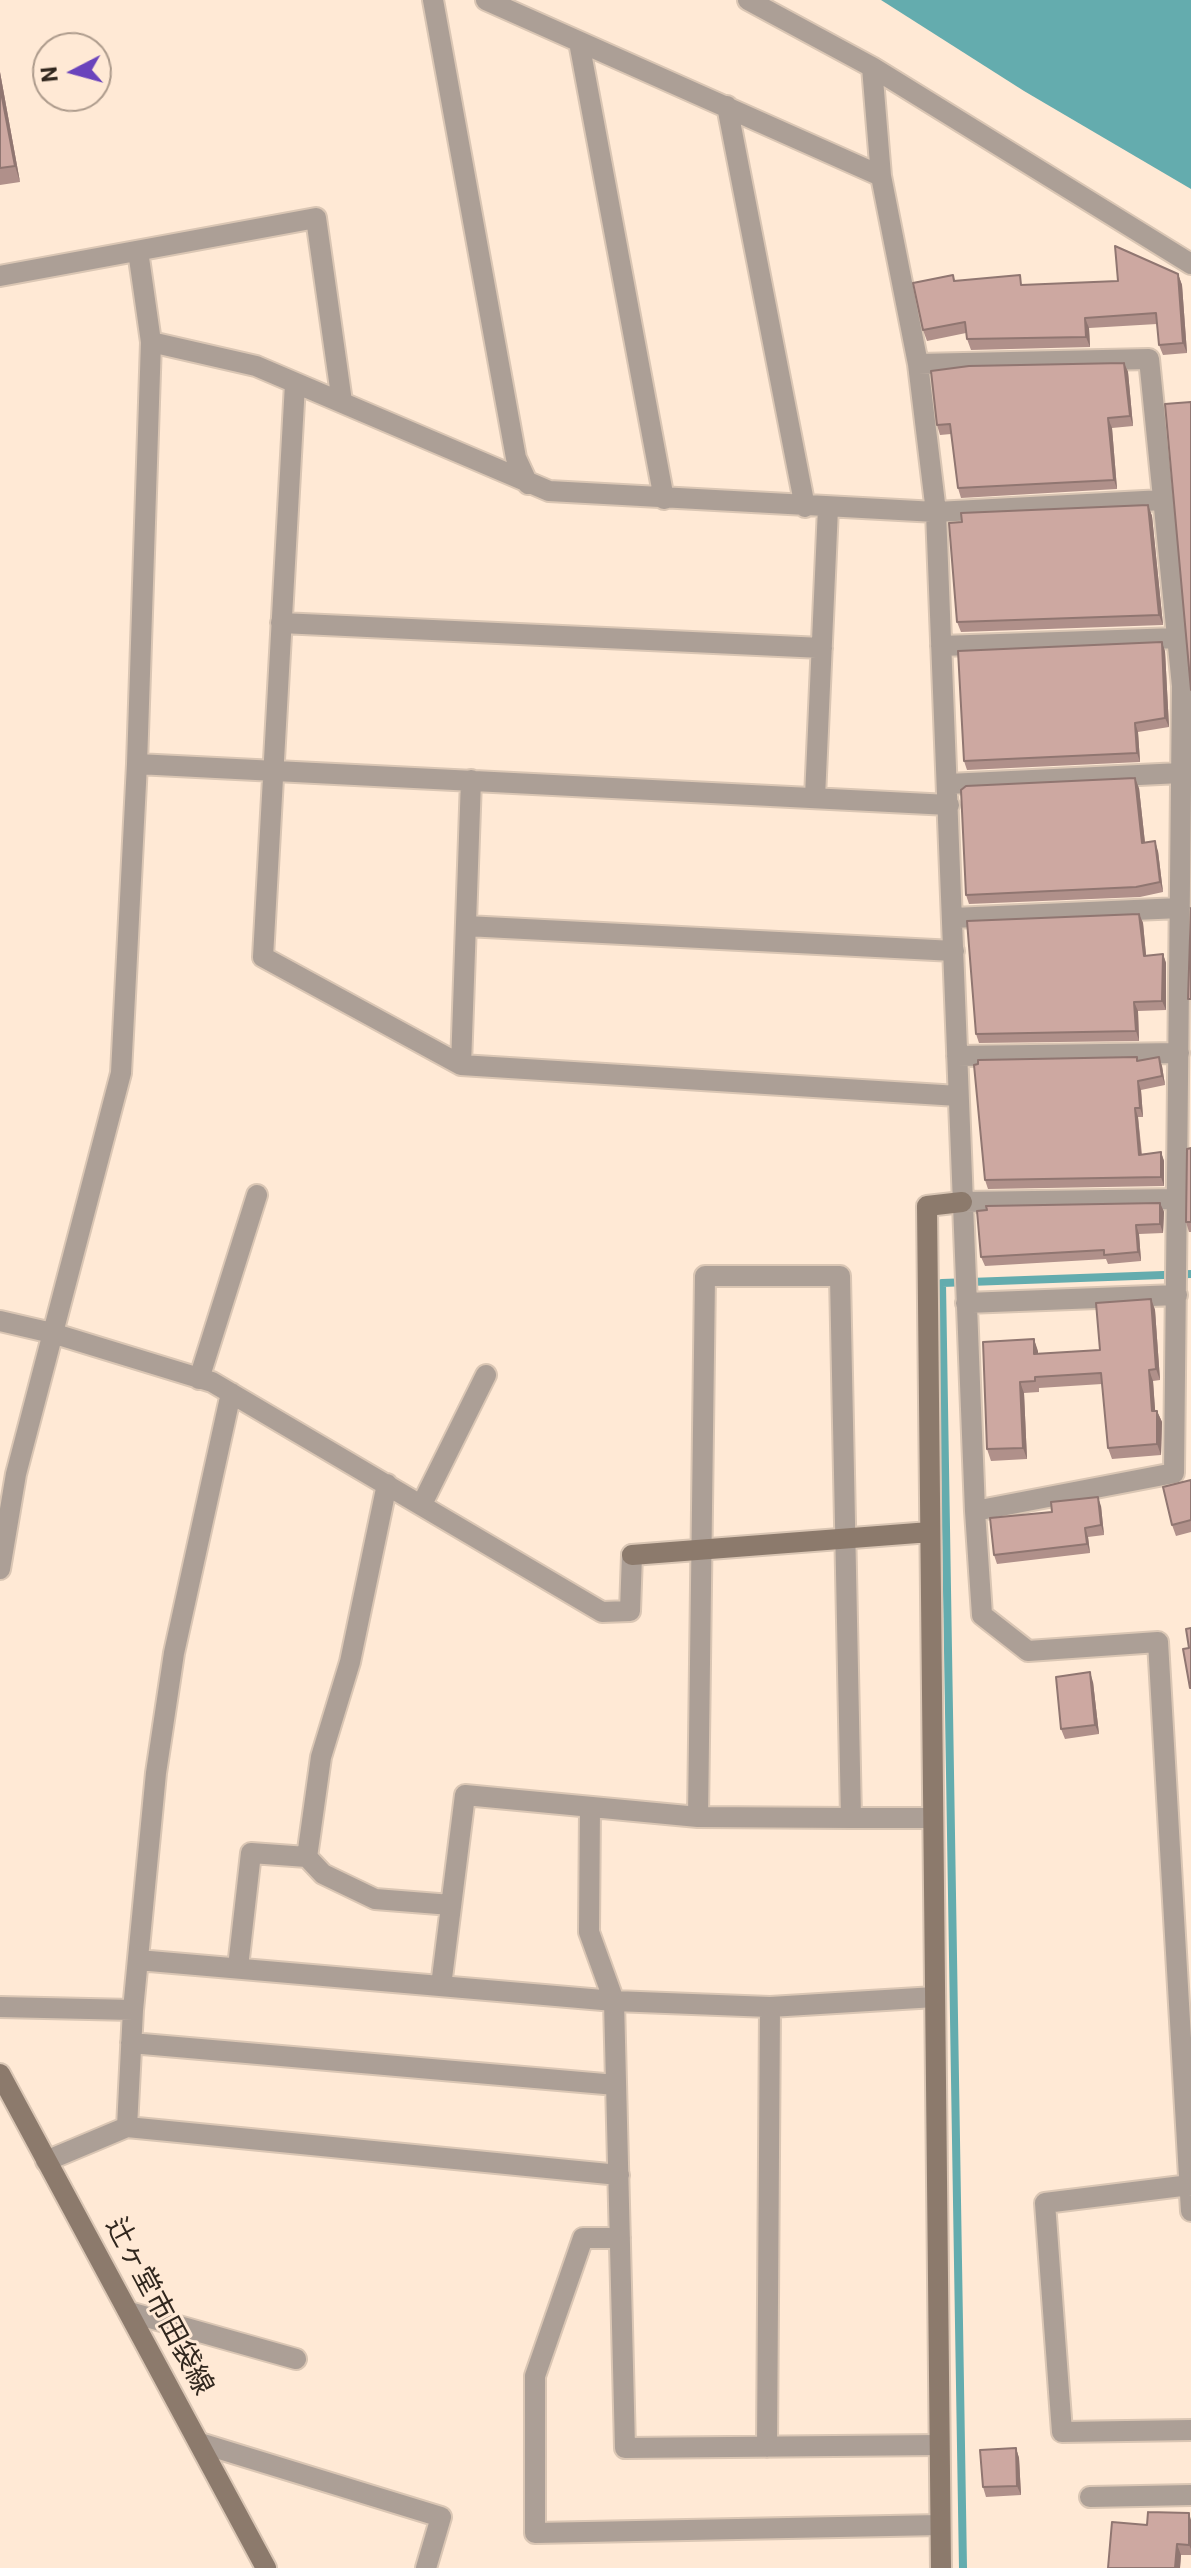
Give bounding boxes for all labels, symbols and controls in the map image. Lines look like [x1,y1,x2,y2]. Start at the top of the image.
north arrow [32,32,112,112]
text: N [36,65,63,83]
street label: 辻ヶ堂市田袋線 [97,2213,219,2401]

